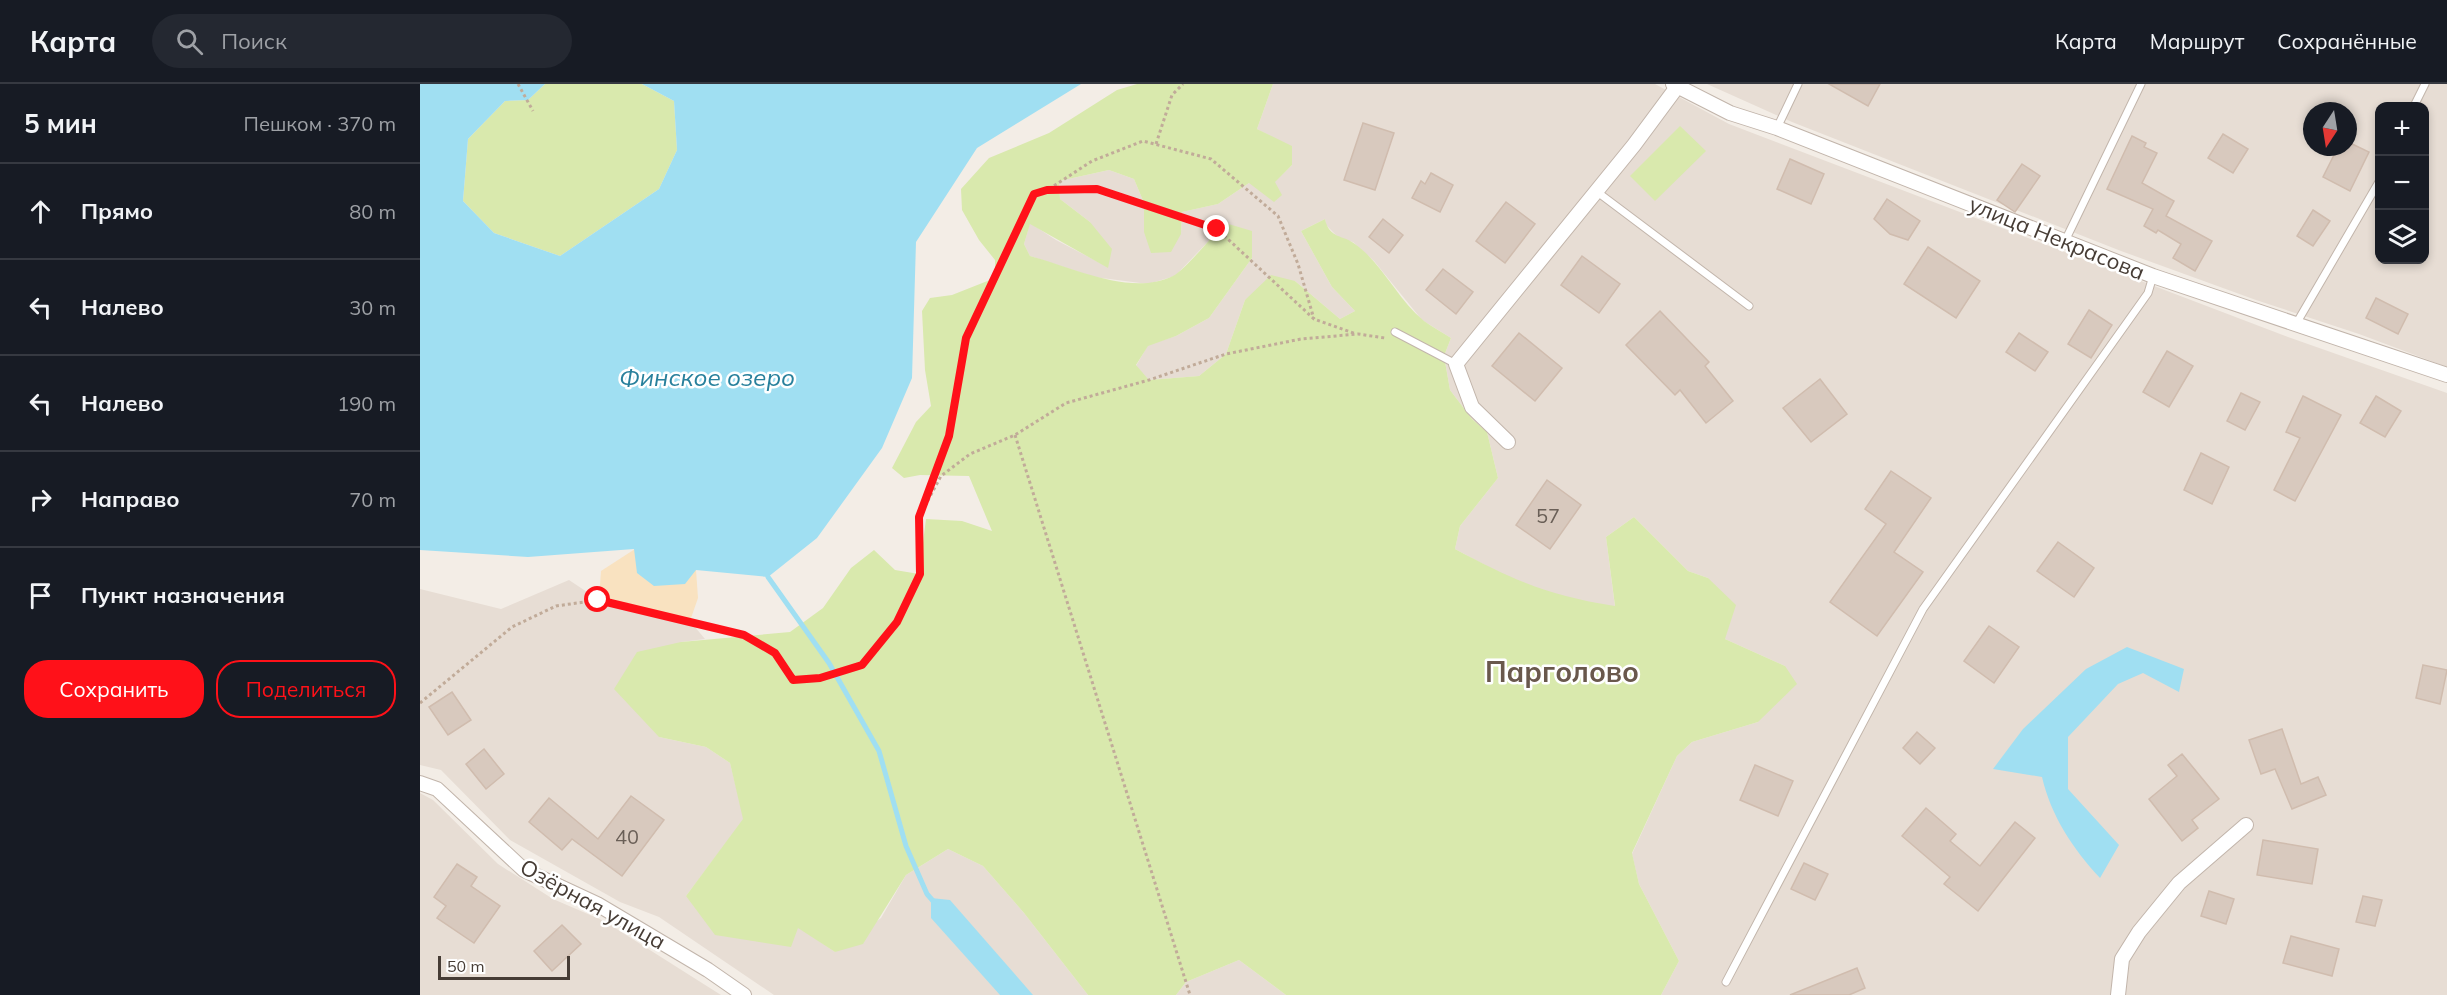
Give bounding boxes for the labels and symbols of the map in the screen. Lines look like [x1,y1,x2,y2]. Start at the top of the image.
north arrow [2303,102,2357,156]
street label: улица Некрасова [1965,190,2149,286]
route end [1203,215,1229,241]
water label: Финское озеро [619,362,795,392]
house number: 57 [1536,503,1560,528]
route start [584,586,610,612]
district label: Парголово [1485,654,1639,689]
house number: 40 [615,824,639,849]
street label: Озёрная улица [515,852,671,956]
scale bar [438,953,570,980]

